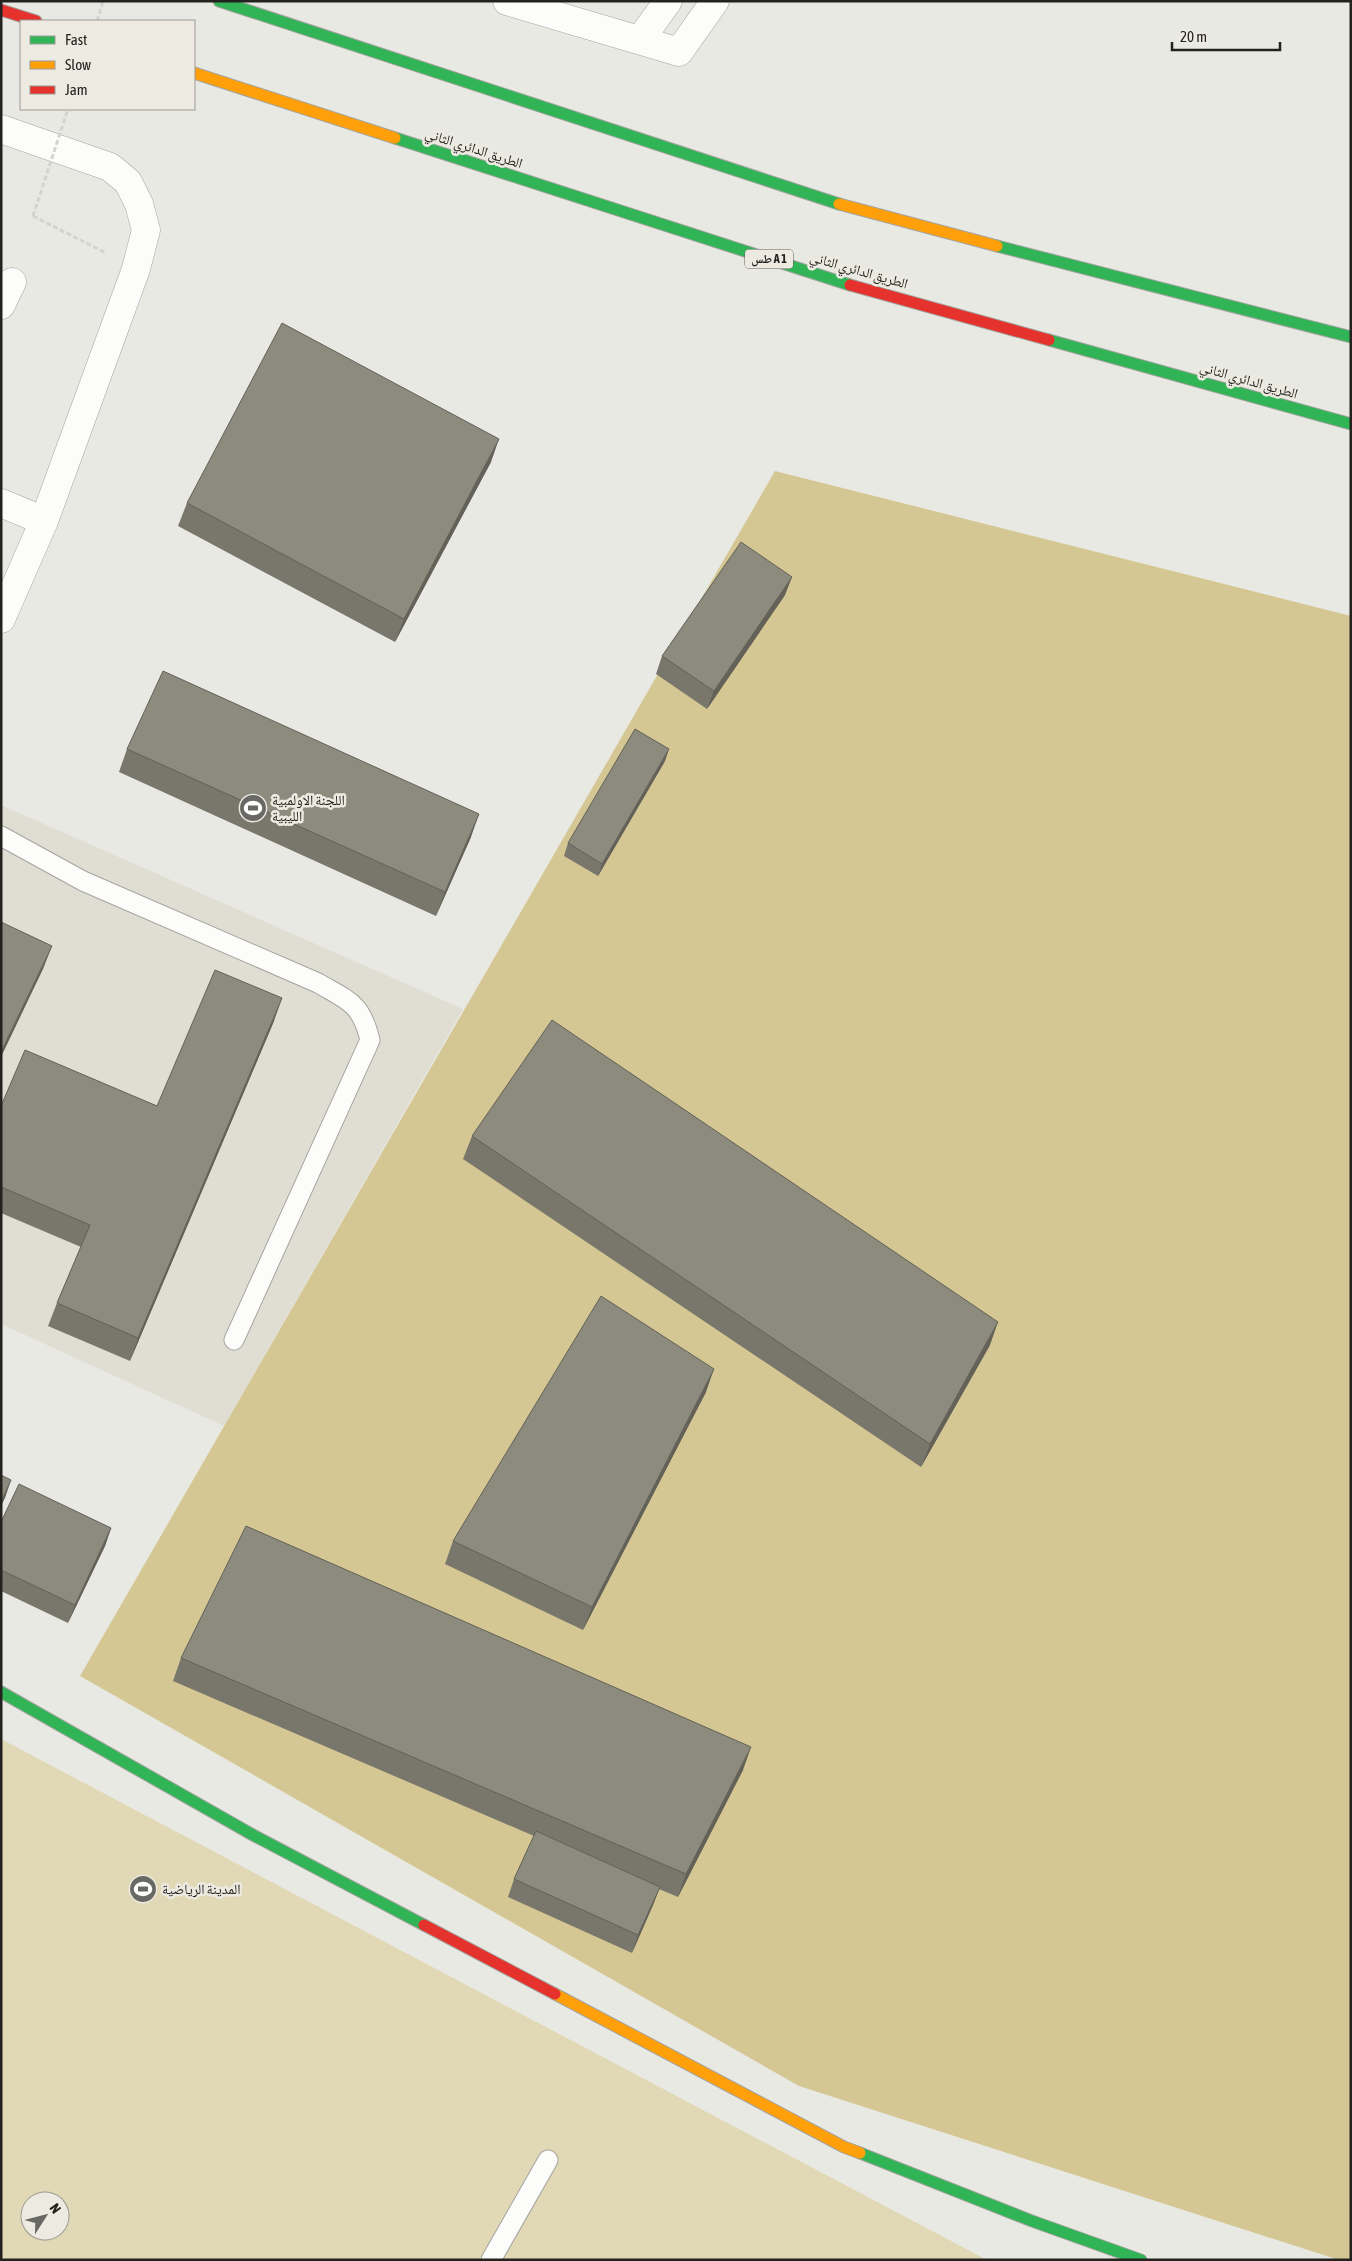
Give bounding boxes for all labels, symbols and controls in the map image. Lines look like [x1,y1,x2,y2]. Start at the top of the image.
legend [20,20,195,110]
scale bar [1172,20,1280,52]
text: 20 m [1180,28,1207,45]
text: Fast [65,31,87,48]
text: Slow [65,56,91,73]
text: Jam [65,81,88,98]
street label: الطريق الدائري الثاني [422,125,525,175]
street label: الطريق الدائري الثاني [807,248,910,295]
road number: طس A 1 [745,250,793,268]
street label: الطريق الدائري الثاني [1197,358,1300,405]
place label: اللجنة الاولمبية الليبية [272,792,345,824]
sports icon: اللجنة الاولمبية الليبية [238,793,268,823]
sports icon: المدينة الرياضية [128,1874,158,1904]
place label: المدينة الرياضية [162,1881,241,1898]
north arrow [20,2191,70,2241]
text: N [47,2200,64,2216]

